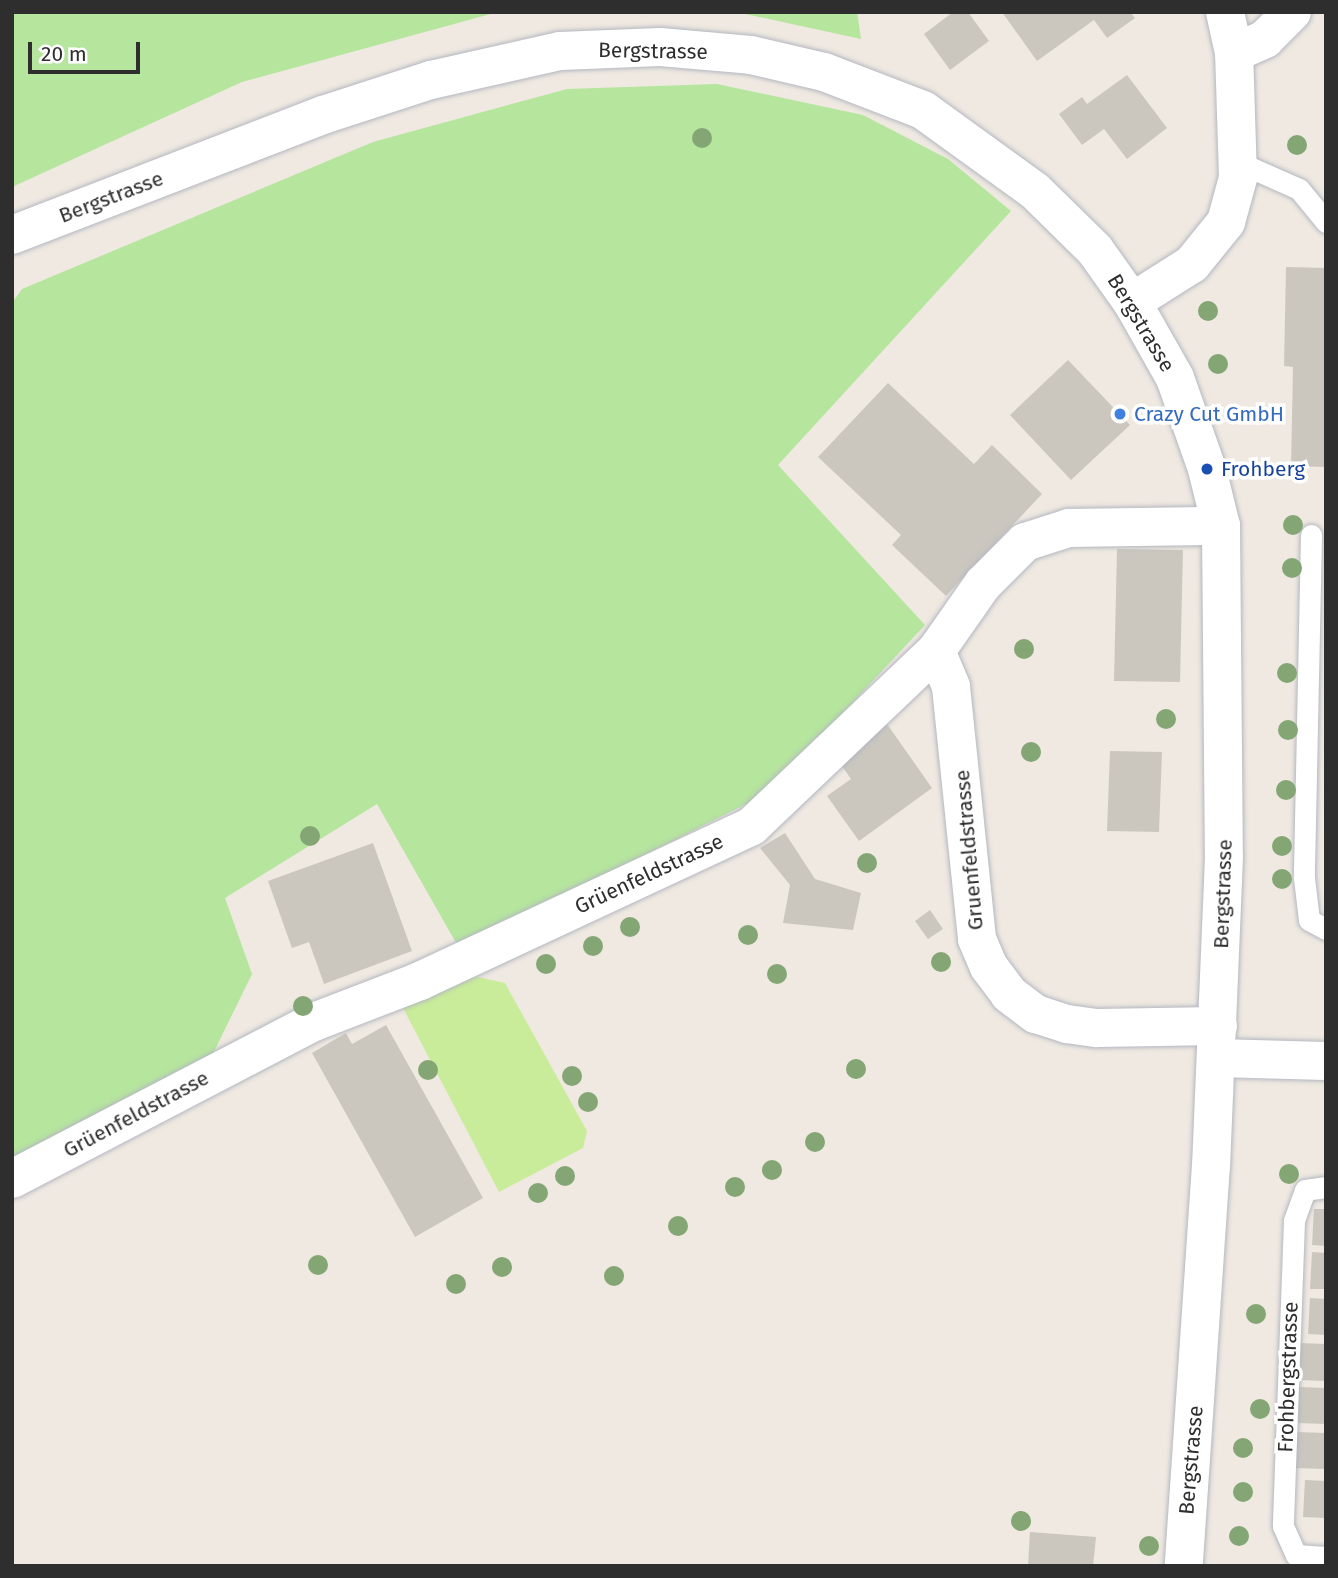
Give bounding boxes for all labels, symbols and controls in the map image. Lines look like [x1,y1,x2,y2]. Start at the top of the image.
scale bar [32,28,144,72]
street label: Bergstrasse [598,37,708,65]
text: 20 m [41,41,87,67]
street label: Bergstrasse [55,166,167,228]
street label: Bergstrasse [1102,270,1180,376]
place label: Crazy Cut GmbH [1134,401,1284,427]
marker: Crazy Cut GmbH [1112,406,1128,422]
place label: Frohberg [1221,456,1305,482]
marker: Frohberg [1199,461,1215,477]
street label: Gruenfeldstrasse [949,769,989,931]
street label: Grüenfeldstrasse [571,829,727,919]
street label: Bergstrasse [1208,839,1238,949]
street label: Grüenfeldstrasse [59,1065,213,1163]
street label: Frohbergstrasse [1273,1301,1303,1453]
street label: Bergstrasse [1174,1404,1208,1516]

